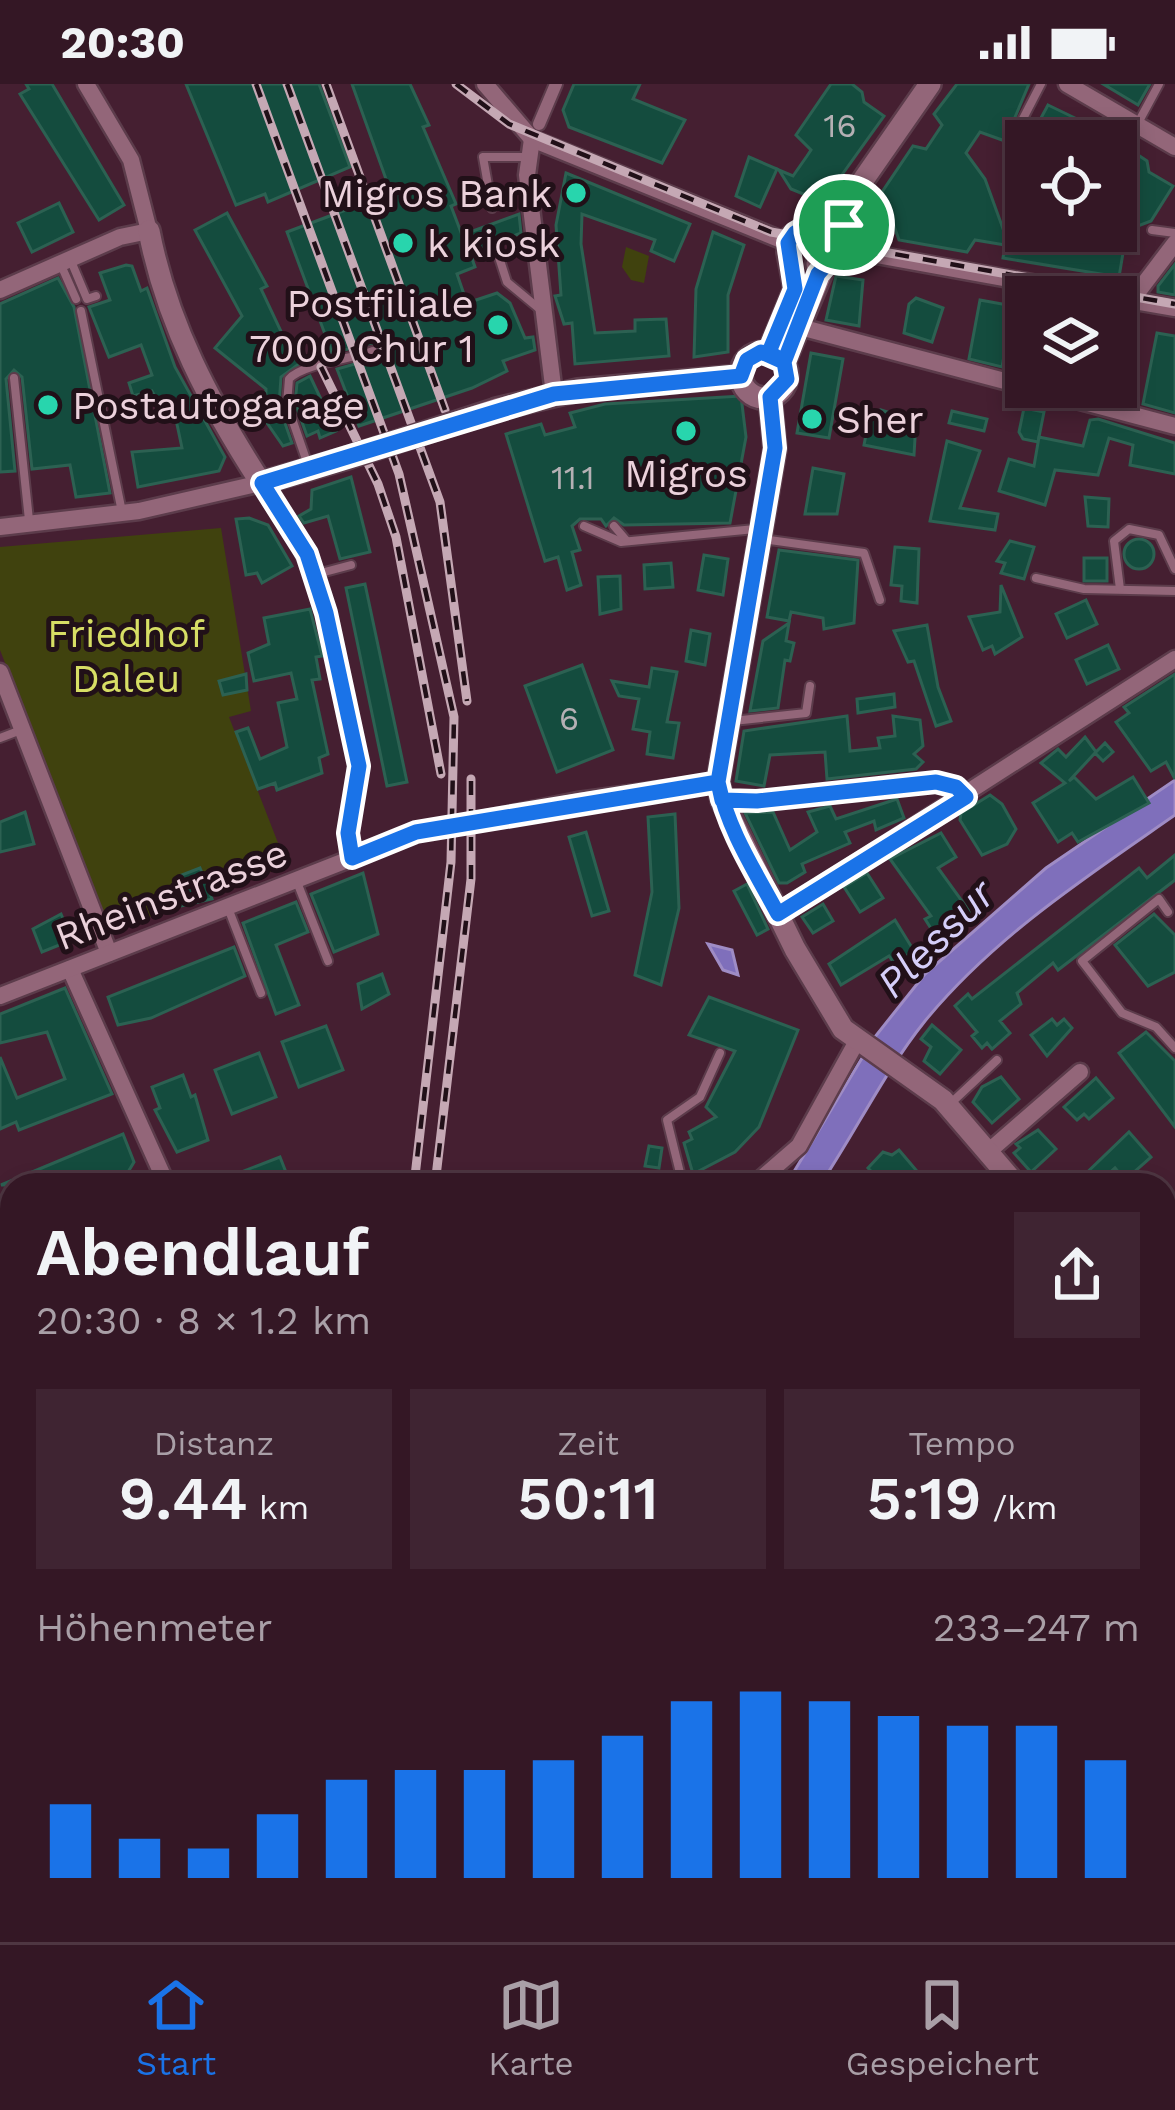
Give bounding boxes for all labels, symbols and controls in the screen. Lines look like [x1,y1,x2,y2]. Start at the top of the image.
text: 20:30 [60,16,185,69]
house number: 16 [824,106,856,145]
map controls [1005,120,1137,408]
button: locate [1005,120,1137,252]
place label: Migros Bank [321,171,552,216]
pin [793,174,895,276]
marker: Migros Bank [563,180,589,206]
icon: arrive [811,192,877,258]
place label: k kiosk [427,221,560,266]
marker: k kiosk [390,230,416,256]
button: layers [1005,276,1137,408]
place label: Postfiliale 7000 Chur 1 [249,281,474,371]
marker: Postfiliale 7000 Chur 1 [485,312,511,338]
place label: Postautogarage [72,383,365,428]
marker: Postautogarage [35,392,61,418]
place label: Sher [836,397,924,442]
marker: Sher [799,406,825,432]
marker: Migros [673,418,699,444]
place label: Migros [624,451,748,496]
house number: 11.1 [551,458,595,497]
park label: Friedhof Daleu [47,611,205,701]
house number: 6 [559,699,579,738]
street label: Rheinstrasse [49,830,294,959]
water label: Plessur [866,868,1005,1007]
button: share [1014,1212,1140,1338]
text: Abendlauf [36,1214,369,1291]
text: 20:30 · 8 × 1.2 km [36,1298,371,1343]
text: Distanz [154,1424,274,1463]
text: Zeit [557,1424,619,1463]
text: Tempo [908,1424,1016,1463]
text: 9.44 [119,1463,248,1534]
text: 50:11 [518,1463,659,1534]
text: 5:19 [867,1463,982,1534]
text: km [248,1488,309,1527]
text: /km [982,1488,1057,1527]
text: Höhenmeter [36,1605,272,1650]
text: 233–247 m [933,1605,1140,1650]
tab: Start [136,1972,216,2083]
tab: Karte [488,1972,574,2083]
tab: Gespeichert [846,1972,1039,2083]

